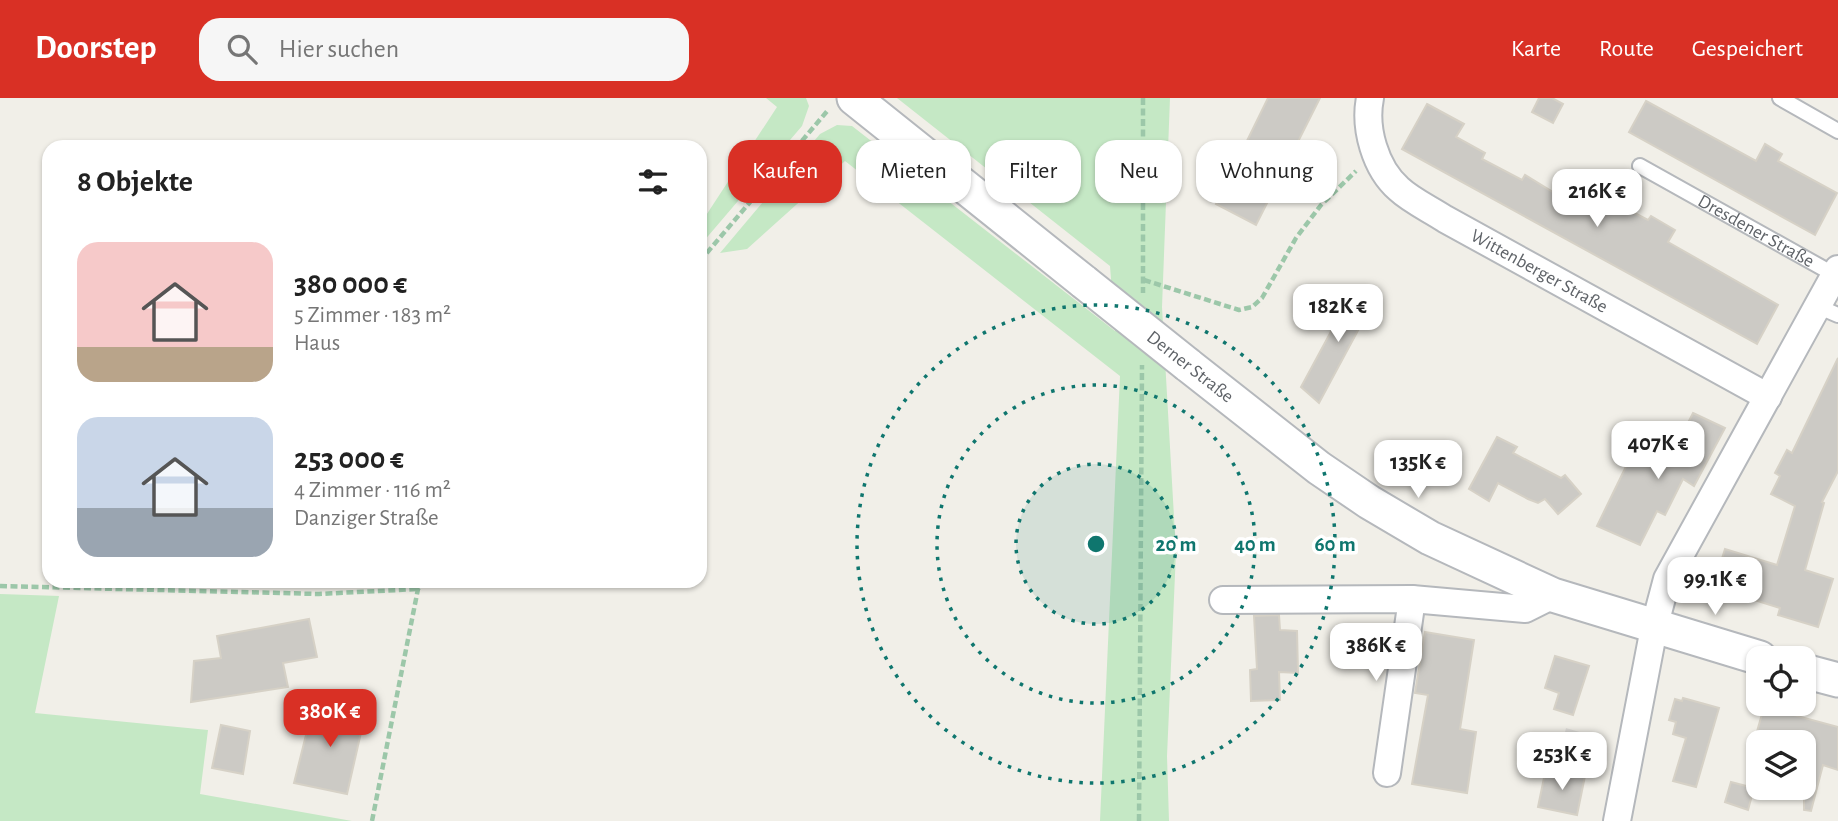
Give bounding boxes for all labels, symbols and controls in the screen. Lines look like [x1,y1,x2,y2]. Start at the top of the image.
search box [199,18,689,81]
icon: search [223,30,261,68]
text: Doorstep [35,32,157,65]
text: Hier suchen [279,36,399,62]
text: Karte [1511,37,1561,61]
text: Route [1599,37,1654,61]
text: Gespeichert [1692,37,1803,61]
chip: Kaufen [728,140,842,203]
chip: Mieten [856,140,971,203]
chip: Filter [985,140,1081,203]
chip: Neu [1095,140,1182,203]
chip: Wohnung [1196,140,1337,203]
icon: filters [634,163,672,201]
text: 8 Objekte [77,167,193,197]
pin: 216K € [1540,170,1654,229]
text: 216K € [1568,180,1626,203]
street label: Dresdener Straße [1695,191,1817,271]
street label: Wittenberger Straße [1468,226,1611,316]
text: 380 000 € [294,269,407,299]
icon: home [133,270,217,354]
pin: 182K € [1281,285,1395,344]
text: 182K € [1309,295,1367,318]
text: 5 Zimmer · 183 m² [294,304,451,327]
street label: Derner Straße [1143,327,1237,407]
text: Haus [294,332,340,355]
pin: 407K € [1601,422,1715,481]
text: 407K € [1627,432,1689,455]
pin: 135K € [1361,440,1475,500]
text: 253 000 € [294,444,404,474]
icon: home [133,445,217,529]
text: 135K € [1390,451,1446,474]
text: 4 Zimmer · 116 m² [294,479,451,502]
text: Danziger Straße [294,507,439,530]
centre of rings [1084,532,1108,556]
text: 20 m [1156,534,1196,555]
text: 40 m [1234,534,1276,555]
text: 60 m [1314,534,1356,555]
pin: 99.1K € [1650,558,1780,617]
text: 99.1K € [1683,568,1747,591]
pin: 386K € [1319,624,1433,683]
text: 386K € [1346,634,1406,657]
map controls [1746,646,1816,800]
button: locate [1746,646,1816,716]
pin: 380K € [273,690,387,749]
text: 380K € [300,700,360,723]
button: layers [1746,730,1816,800]
pin: 253K € [1505,732,1619,792]
text: 253K € [1533,743,1591,766]

